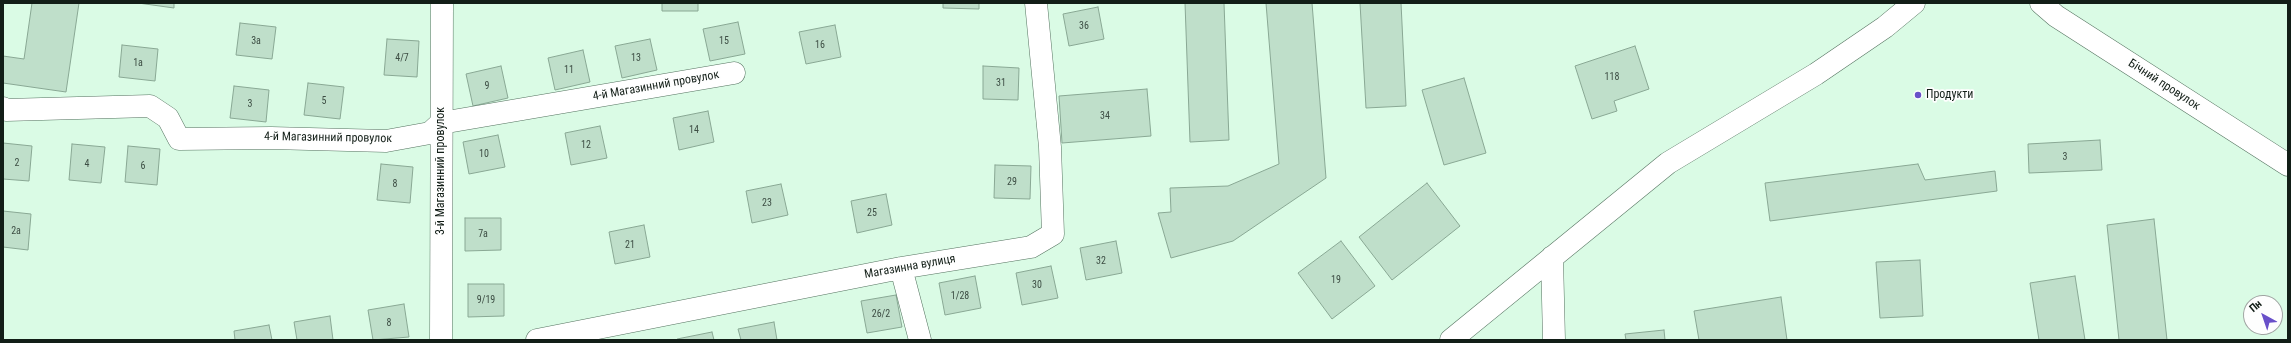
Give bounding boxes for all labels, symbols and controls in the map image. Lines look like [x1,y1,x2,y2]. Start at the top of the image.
house number: 36 [1079,20,1089,32]
house number: 3а [251,35,261,47]
house number: 15 [719,35,729,47]
house number: 16 [815,39,825,51]
house number: 4/7 [395,52,409,64]
house number: 13 [631,52,641,64]
street label: Бічний провулок [2125,56,2203,114]
house number: 1а [133,57,143,69]
house number: 11 [564,64,574,76]
street label: 4-й Магазинний провулок [592,68,720,104]
house number: 118 [1605,71,1619,83]
house number: 31 [996,77,1006,89]
house number: 9 [485,80,489,92]
place label: Продукти [1926,88,1973,102]
marker: Продукти [1913,90,1923,100]
house number: 5 [322,95,326,107]
house number: 3 [248,98,252,110]
street label: 3-й Магазинний провулок [434,107,448,235]
house number: 34 [1100,110,1110,122]
house number: 14 [689,124,699,136]
street label: 4-й Магазинний провулок [264,130,392,146]
house number: 12 [581,139,591,151]
house number: 10 [479,148,489,160]
house number: 3 [2063,151,2067,163]
house number: 2 [15,157,19,169]
house number: 4 [85,158,89,170]
house number: 6 [141,160,145,172]
house number: 29 [1007,176,1017,188]
house number: 8 [393,178,397,190]
house number: 23 [762,197,772,209]
house number: 25 [867,207,877,219]
house number: 2а [11,225,21,237]
house number: 7а [478,228,488,240]
house number: 21 [625,239,635,251]
street label: Магазинна вулиця [863,252,957,282]
house number: 32 [1096,255,1106,267]
house number: 19 [1331,274,1341,286]
house number: 30 [1032,279,1042,291]
house number: 1/28 [951,290,969,302]
house number: 9/19 [477,294,495,306]
north arrow [2243,295,2283,335]
text: Пн [2247,297,2264,315]
house number: 26/2 [872,308,890,320]
house number: 8 [387,317,391,329]

